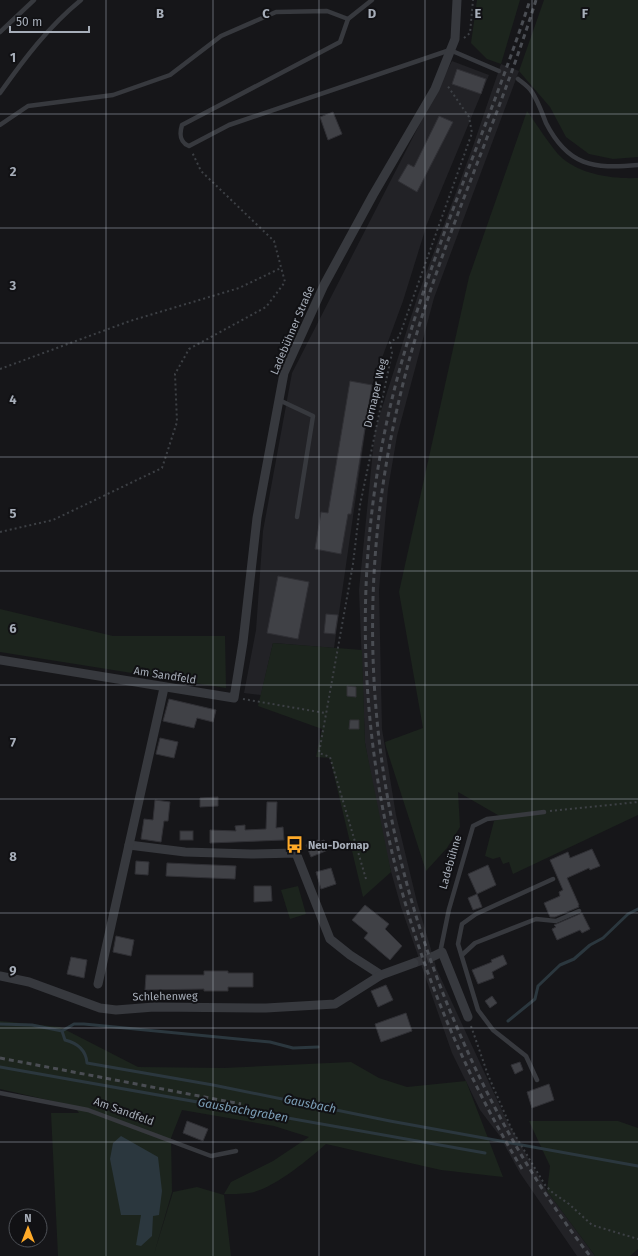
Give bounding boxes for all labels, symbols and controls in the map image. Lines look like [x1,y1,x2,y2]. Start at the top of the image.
text: B [156,6,164,21]
text: C [262,6,270,21]
text: D [368,6,377,21]
text: E [475,6,482,21]
text: F [582,6,589,21]
scale bar [10,8,89,34]
text: 50 m [16,15,42,29]
text: 1 [10,50,16,65]
text: 2 [10,164,17,179]
text: 3 [9,278,17,293]
street label: Ladebühner Straße [268,284,317,377]
street label: Dornaper Weg [361,357,390,429]
text: 4 [9,392,17,407]
text: 5 [10,506,17,521]
text: 6 [9,621,17,636]
street label: Am Sandfeld [133,664,197,687]
text: 7 [10,735,16,750]
street label: Ladebühne [437,834,464,891]
bus stop icon: Neu-Dornap [285,835,305,855]
place label: Neu-Dornap [308,839,370,852]
text: 8 [9,849,17,864]
text: 9 [9,963,17,978]
street label: Schlehenweg [132,989,198,1004]
water label: Gausbach [283,1092,337,1116]
street label: Am Sandfeld [92,1095,156,1128]
water label: Gausbachgraben [197,1095,289,1125]
north arrow [8,1208,48,1248]
text: N [24,1212,32,1225]

